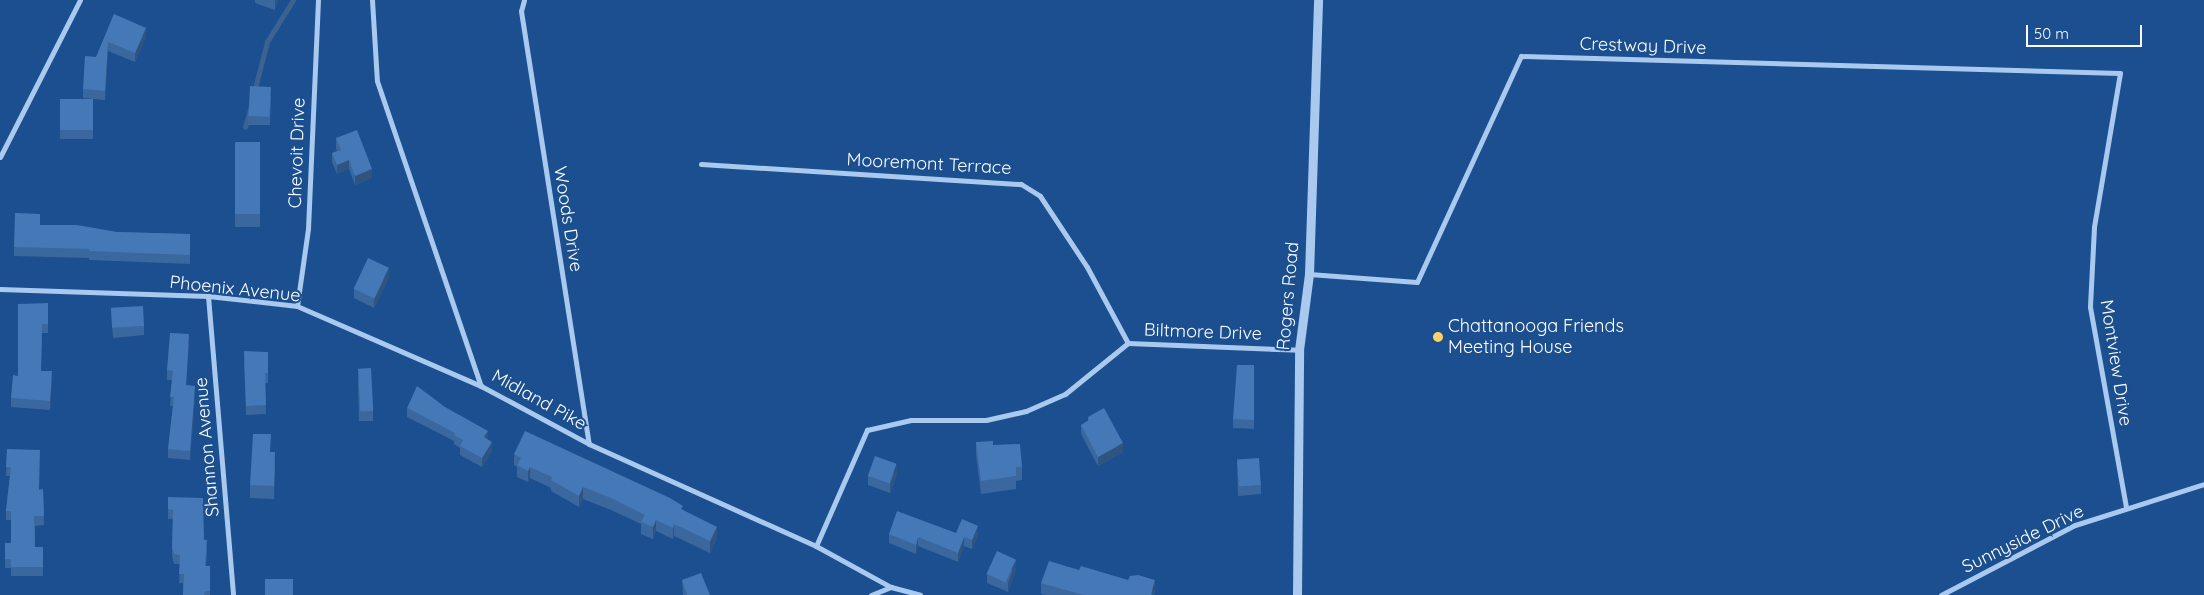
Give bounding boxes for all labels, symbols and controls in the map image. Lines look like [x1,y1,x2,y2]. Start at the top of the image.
scale bar [2029,15,2145,47]
text: 50 m [2034,24,2069,43]
street label: Crestway Drive [1579,33,1707,59]
street label: Chevoit Drive [284,97,310,209]
street label: Mooremont Terrace [846,149,1012,179]
street label: Woods Drive [549,165,587,273]
street label: Rogers Road [1272,241,1304,351]
street label: Phoenix Avenue [169,271,301,307]
street label: Montview Drive [2095,298,2137,428]
place label: Chattanooga Friends Meeting House [1448,316,1624,358]
street label: Biltmore Drive [1144,319,1262,345]
marker: Chattanooga Friends Meeting House [1432,331,1444,343]
street label: Midland Pike [488,365,590,435]
street label: Shannon Avenue [190,376,224,518]
street label: Sunnyside Drive [1959,500,2087,578]

